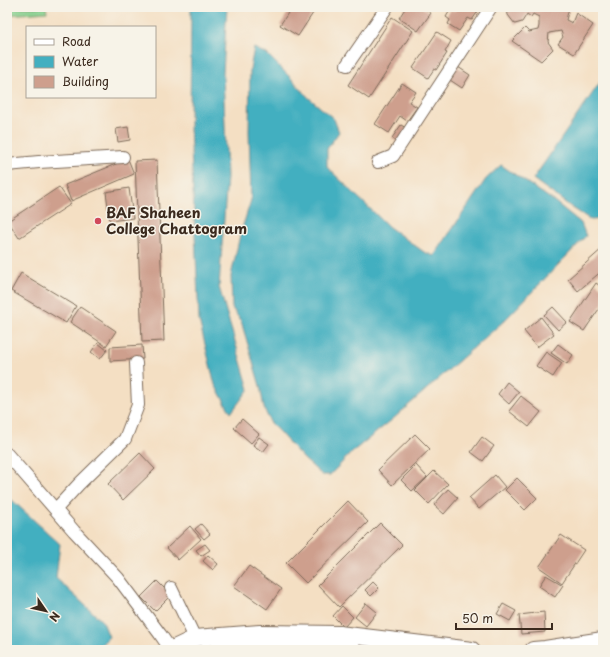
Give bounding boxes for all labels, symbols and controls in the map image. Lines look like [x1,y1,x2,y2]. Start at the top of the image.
legend [26,26,156,98]
text: Road [62,32,91,50]
text: Water [62,52,99,70]
text: Building [62,72,109,90]
place label: BAF Shaheen College Chattogram [106,202,247,239]
marker: BAF Shaheen College Chattogram [93,216,103,226]
north arrow [26,591,66,631]
scale bar [456,605,552,631]
text: N [45,609,64,625]
text: 50 m [462,609,493,627]

